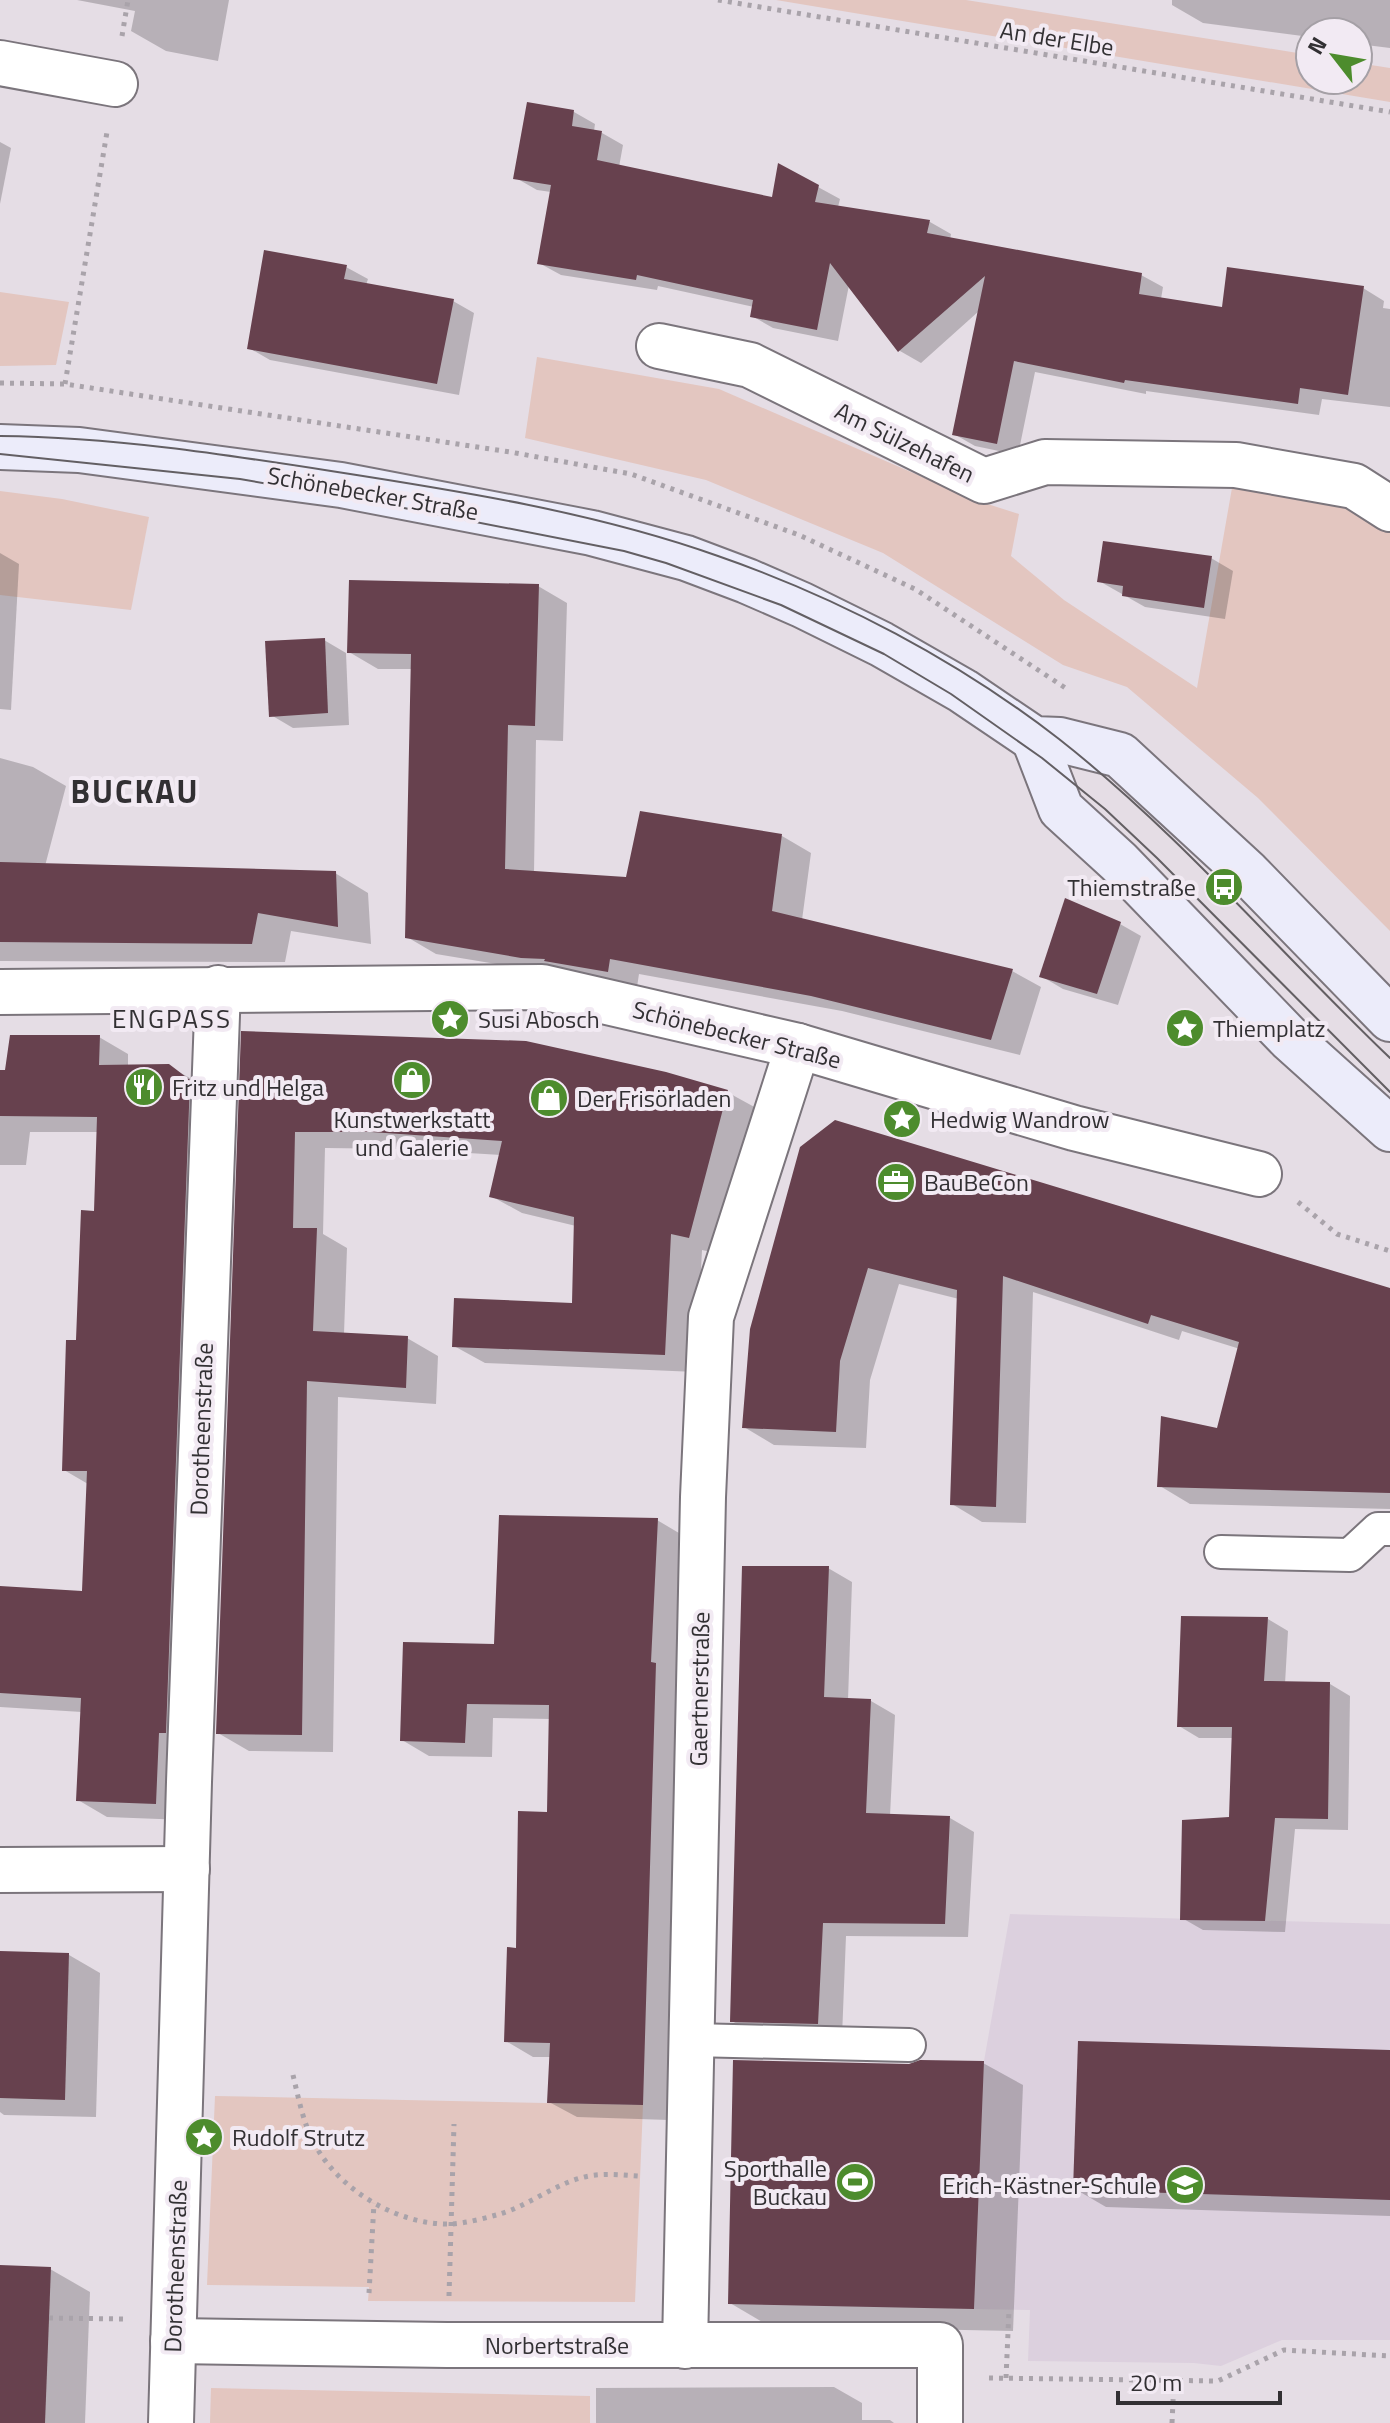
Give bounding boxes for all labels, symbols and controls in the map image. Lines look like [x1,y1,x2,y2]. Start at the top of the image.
street label: An der Elbe [998,11,1116,65]
north arrow [1294,16,1374,96]
text: N [1298,30,1335,61]
street label: Am Sülzehafen [829,393,981,491]
street label: Schönebecker Straße [265,457,481,529]
district label: BUCKAU [71,767,199,815]
bus stop icon: Thiemstraße [1203,866,1245,908]
place label: Thiemstraße [1067,869,1196,905]
street label: Schönebecker Straße [629,991,845,1077]
place icon: Susi Abosch [429,998,471,1040]
district label: ENGPASS [112,999,232,1038]
place label: Susi Abosch [478,1001,600,1037]
place icon: Thiemplatz [1164,1007,1206,1049]
place label: Thiemplatz [1213,1010,1326,1046]
shop icon: Kunstwerkstatt und Galerie [391,1059,433,1101]
restaurant icon: Fritz und Helga [123,1066,165,1108]
place label: Fritz und Helga [172,1069,324,1105]
shop icon: Der Frisörladen [528,1077,570,1119]
place label: Der Frisörladen [577,1080,731,1116]
place icon: Hedwig Wandrow [881,1098,923,1140]
place label: Kunstwerkstatt und Galerie [333,1101,491,1165]
place label: Hedwig Wandrow [930,1101,1109,1137]
office icon: BauBeCon [875,1161,917,1203]
place label: BauBeCon [924,1164,1029,1200]
street label: Dorotheenstraße [180,1342,222,1516]
street label: Gaertnerstraße [680,1611,718,1767]
place icon: Rudolf Strutz [183,2116,225,2158]
place label: Rudolf Strutz [232,2119,365,2155]
place label: Sporthalle Buckau [724,2150,827,2214]
sports icon: Sporthalle Buckau [834,2161,876,2203]
school or university icon: Erich-Kästner-Schule [1164,2164,1206,2206]
place label: Erich-Kästner-Schule [942,2167,1157,2203]
street label: Dorotheenstraße [154,2179,196,2353]
street label: Norbertstraße [485,2327,629,2363]
scale bar [1118,2355,1280,2405]
text: 20 m [1130,2364,1182,2400]

